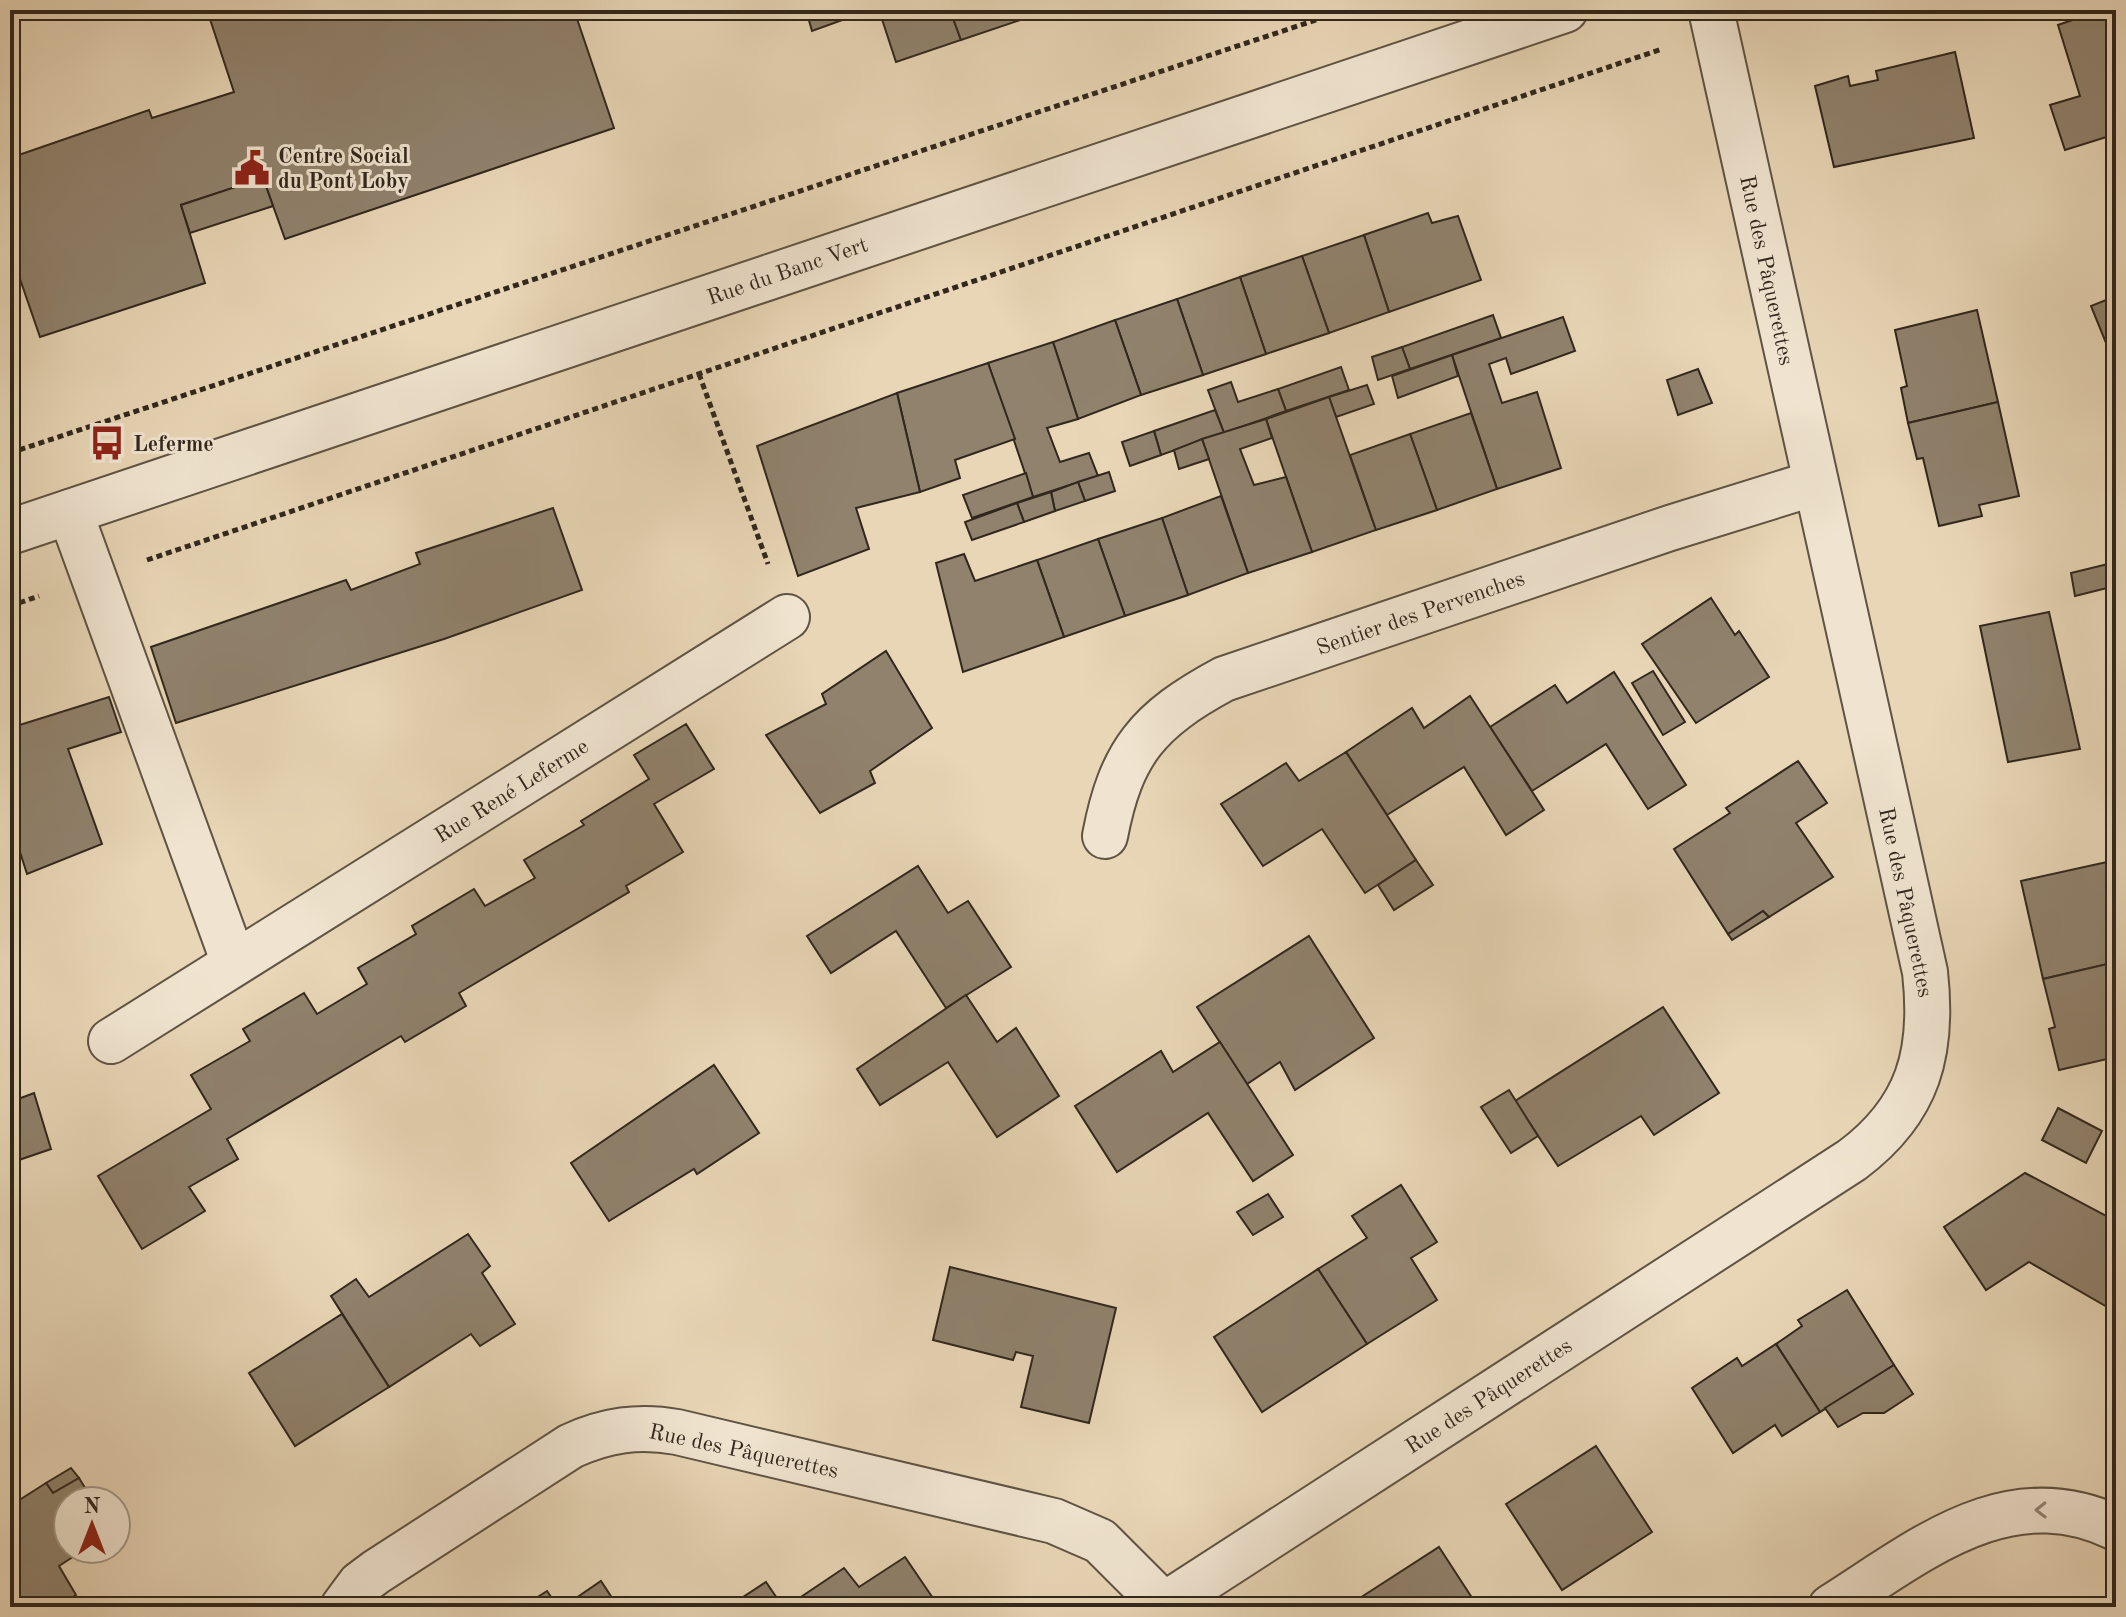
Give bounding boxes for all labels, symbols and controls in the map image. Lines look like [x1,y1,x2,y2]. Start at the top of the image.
place label: Centre Social du Pont Loby [278,146,409,193]
public building icon: Centre Social du Pont Loby [233,149,271,187]
street label: Rue des Pâquerettes [1735,174,1797,367]
street label: Rue du Banc Vert [704,234,871,310]
bus stop icon: Leferme [88,424,126,462]
place label: Leferme [133,434,214,456]
street label: Sentier des Pervenches [1314,568,1528,660]
street label: Rue René Leferme [431,736,593,848]
street label: Rue des Pâquerettes [1874,806,1936,999]
street label: Rue des Pâquerettes [1402,1335,1576,1459]
street label: Rue des Pâquerettes [647,1421,840,1483]
north arrow [52,1485,132,1565]
text: N [84,1496,101,1518]
one-way arrow [2034,1502,2047,1519]

